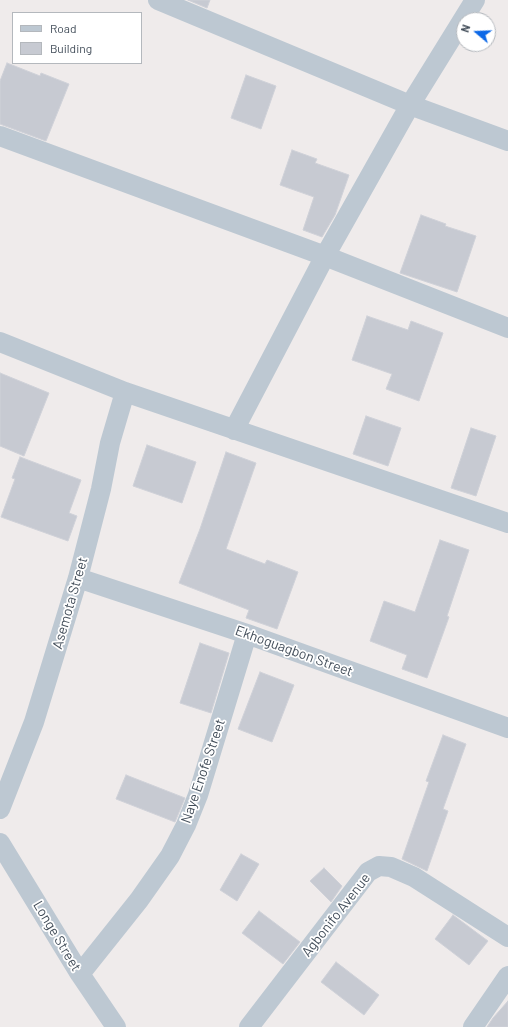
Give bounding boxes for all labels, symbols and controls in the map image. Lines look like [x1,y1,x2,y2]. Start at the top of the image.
legend [12,12,142,64]
north arrow [456,12,496,52]
text: Road [50,21,77,35]
text: N [458,23,472,34]
text: Building [50,41,92,55]
street label: Asemota Street [49,555,91,651]
street label: Ekhoguagbon Street [233,622,355,680]
street label: Naye Enofe Street [177,717,229,825]
street label: Agbonifo Avenue [298,870,374,960]
street label: Longe Street [29,898,85,974]

